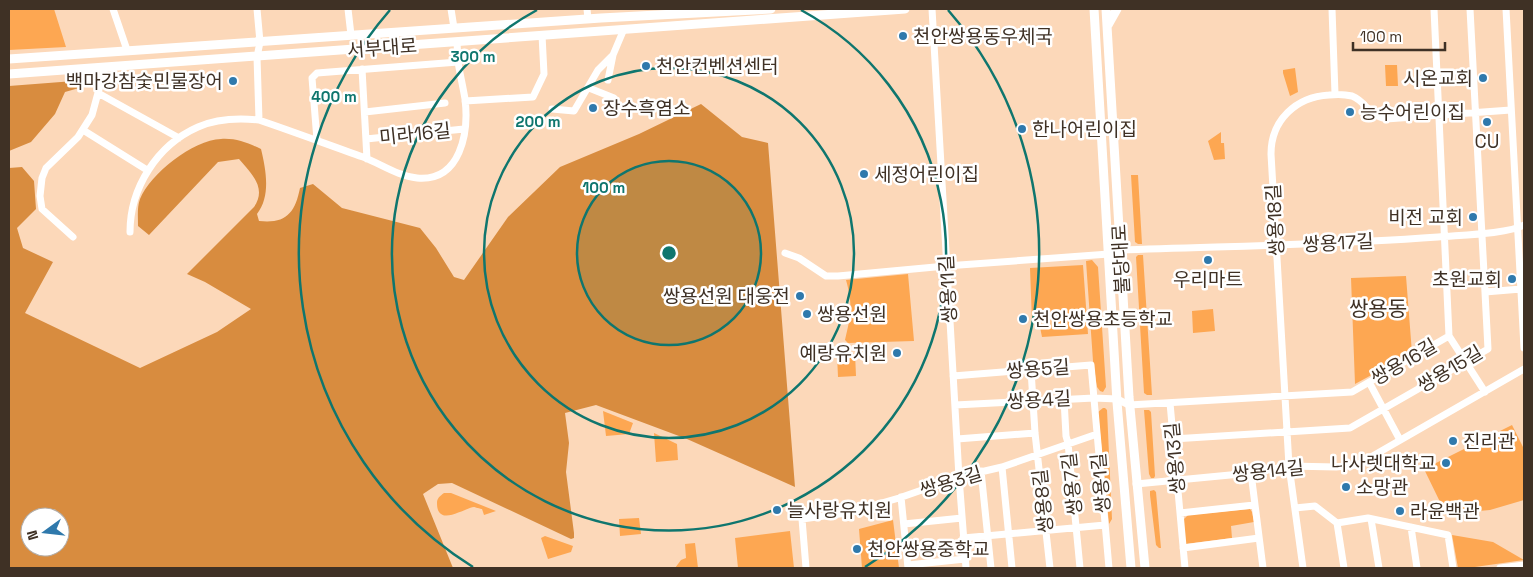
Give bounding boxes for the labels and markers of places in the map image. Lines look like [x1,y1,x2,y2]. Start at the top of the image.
place label: 천안쌍용동우체국 [913,24,1053,49]
marker: 천안쌍용동우체국 [897,30,909,42]
place label: 천안컨벤션센터 [656,54,778,79]
marker: 천안컨벤션센터 [640,60,652,72]
place label: 시온교회 [1403,66,1473,91]
place label: 백마강참숯민물장어 [66,69,223,94]
marker: 시온교회 [1477,72,1489,84]
marker: 백마강참숯민물장어 [227,75,239,87]
place label: 장수흑염소 [603,96,690,121]
place label: 능수어린이집 [1360,100,1465,125]
marker: 장수흑염소 [587,102,599,114]
marker: 능수어린이집 [1344,106,1356,118]
marker: CU [1481,116,1493,128]
place label: 한나어린이집 [1032,117,1137,142]
marker: 한나어린이집 [1016,123,1028,135]
place label: CU [1475,129,1499,154]
place label: 세정어린이집 [874,162,979,187]
marker: 세정어린이집 [858,168,870,180]
place label: 비전 교회 [1388,205,1463,230]
marker: 비전 교회 [1467,211,1479,223]
centre of rings [660,244,678,262]
marker: 우리마트 [1202,254,1214,266]
place label: 우리마트 [1173,267,1243,292]
place label: 초원교회 [1432,267,1502,292]
marker: 초원교회 [1506,273,1518,285]
place label: 쌍용선원 대웅전 [663,284,790,309]
marker: 쌍용선원 대웅전 [794,290,806,302]
place label: 쌍용선원 [817,302,887,327]
place label: 천안쌍용초등학교 [1033,307,1173,332]
marker: 쌍용선원 [801,308,813,320]
marker: 천안쌍용초등학교 [1017,313,1029,325]
place label: 예랑유치원 [800,341,887,366]
marker: 예랑유치원 [891,347,903,359]
place label: 진리관 [1463,429,1515,454]
marker: 진리관 [1447,435,1459,447]
place label: 나사렛대학교 [1331,451,1436,476]
marker: 나사렛대학교 [1440,457,1452,469]
place label: 소망관 [1356,475,1408,500]
marker: 소망관 [1340,481,1352,493]
place label: 늘사랑유치원 [787,498,892,523]
place label: 라윤백관 [1410,499,1480,524]
marker: 늘사랑유치원 [771,504,783,516]
marker: 라윤백관 [1394,505,1406,517]
place label: 천안쌍용중학교 [867,537,989,562]
marker: 천안쌍용중학교 [851,543,863,555]

